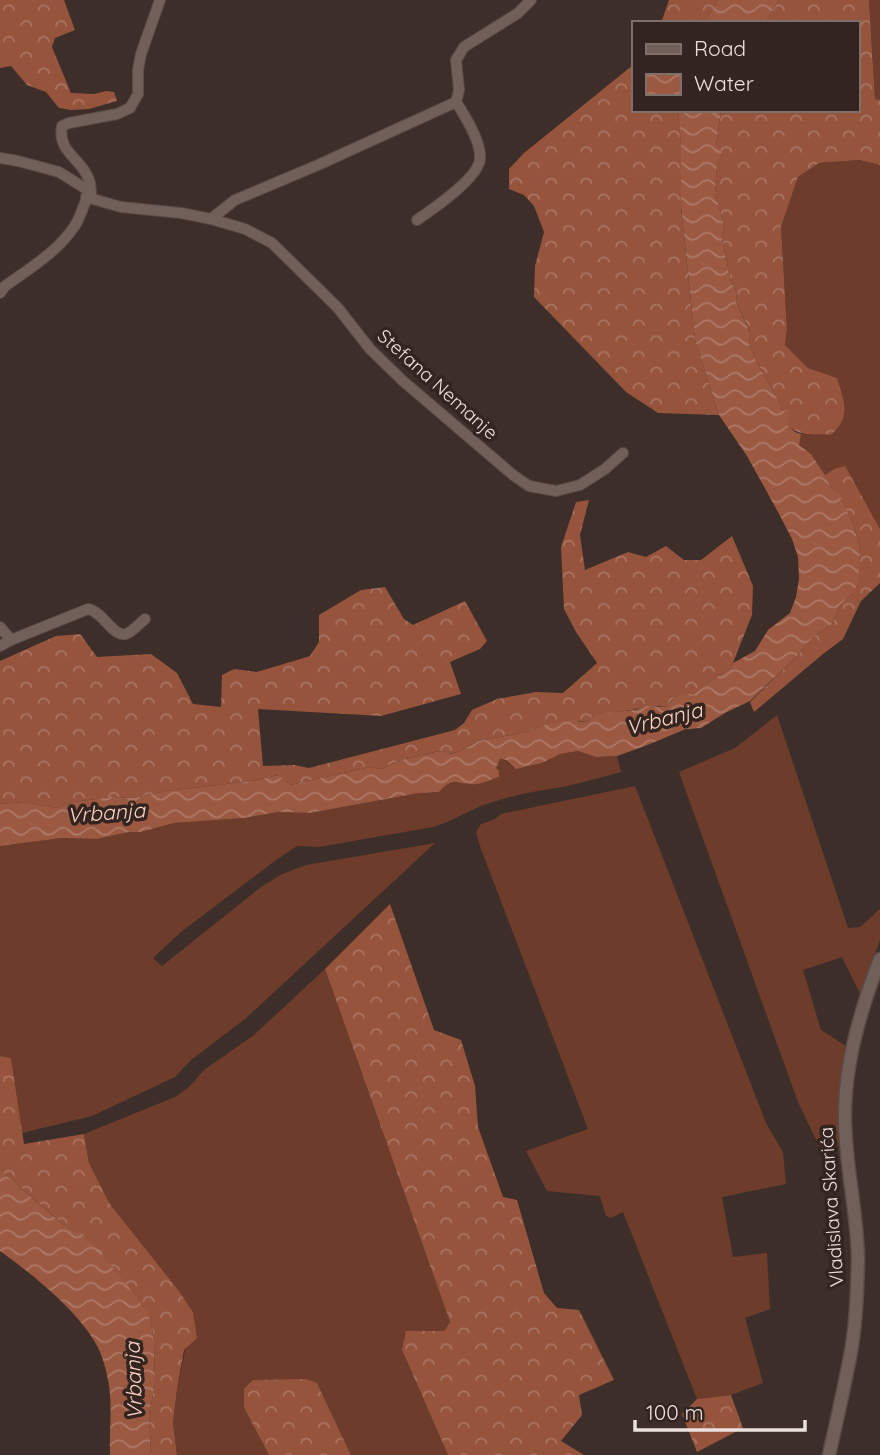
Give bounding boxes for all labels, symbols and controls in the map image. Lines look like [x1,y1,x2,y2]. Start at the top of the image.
legend [632,21,859,112]
text: Road [694,35,746,61]
text: Water [694,70,754,96]
street label: Stefana Nemanje [373,324,503,444]
water label: Vrbanja [623,696,706,740]
water label: Vrbanja [66,796,147,828]
street label: Vladislava Skarića [813,1126,849,1288]
water label: Vrbanja [119,1340,147,1420]
scale bar [635,1388,805,1432]
text: 100 m [646,1399,704,1425]

